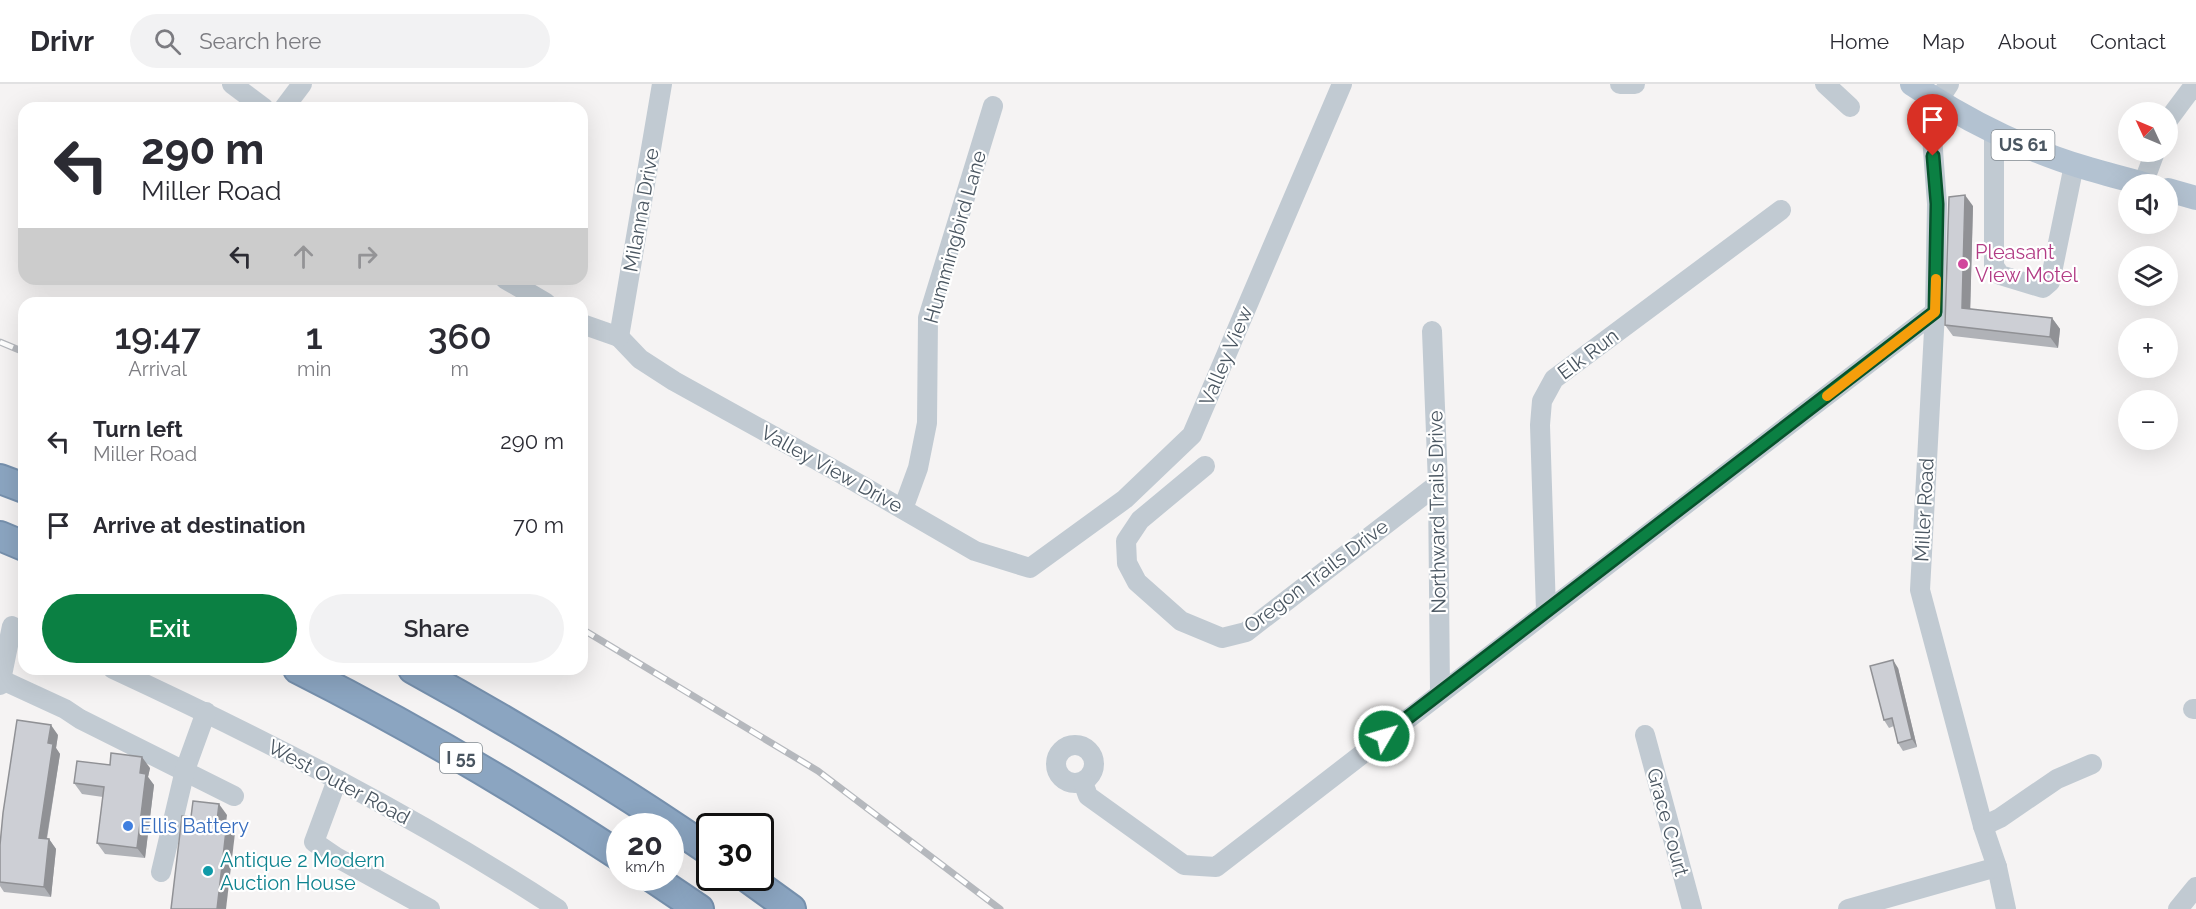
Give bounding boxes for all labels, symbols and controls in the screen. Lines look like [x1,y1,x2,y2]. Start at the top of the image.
search box [130,14,550,68]
text: Drivr [30,25,94,58]
icon: search [151,25,184,58]
text: Search here [199,28,321,54]
text: Home [1830,29,1889,54]
text: Map [1922,29,1965,54]
text: About [1998,29,2057,54]
text: Contact [2090,29,2166,54]
pin [1907,94,1958,156]
north arrow [2118,102,2178,162]
map controls [2118,102,2178,450]
icon: arrive [1916,103,1949,136]
text: 290 m [141,125,264,174]
icon: left [42,126,120,204]
road number: US 61 [1992,130,2054,160]
street label: Milanna Drive [618,146,664,274]
street label: Hummingbird Lane [919,148,991,326]
button: sound [2118,174,2178,234]
text: Miller Road [141,175,282,206]
icon: left [224,240,257,273]
icon: ahead [287,240,320,273]
icon: right [350,240,383,273]
place label: Pleasant View Motel [1975,240,2079,287]
button: layers [2118,246,2178,306]
marker: Pleasant View Motel [1956,257,1970,271]
street label: Valley View [1194,302,1258,410]
text: 19:47 [114,315,201,357]
text: 1 [306,315,323,357]
text: 360 [428,315,492,357]
button: + [2118,318,2178,378]
street label: Elk Run [1553,323,1623,385]
text: Arrival [128,357,187,381]
text: min [297,357,331,381]
text: m [451,357,469,381]
button: − [2118,390,2178,450]
street label: Northward Trails Drive [1423,410,1451,614]
text: Turn left [93,416,183,442]
street label: Valley View Drive [757,420,907,518]
icon: left [42,425,75,458]
text: 290 m [500,428,564,454]
text: Miller Road [93,442,197,466]
street label: Miller Road [1909,457,1939,563]
icon: arrive [42,509,75,542]
text: Arrive at destination [93,512,306,538]
text: 70 m [513,512,564,538]
street label: Oregon Trails Drive [1239,514,1393,638]
button: Exit [42,594,297,663]
button: Share [309,594,564,663]
position arrow [1352,704,1416,768]
street label: West Outer Road [264,734,414,830]
road number: I 55 [440,743,482,773]
street label: Grace Court [1642,765,1694,879]
speed limit sign: 30 [696,813,774,891]
place label: Ellis Battery [140,814,249,838]
marker: Ellis Battery [121,819,135,833]
text: 20 [627,827,663,862]
place label: Antique 2 Modern Auction House [220,848,385,895]
text: km/h [625,858,665,876]
marker: Antique 2 Modern Auction House [201,864,215,878]

